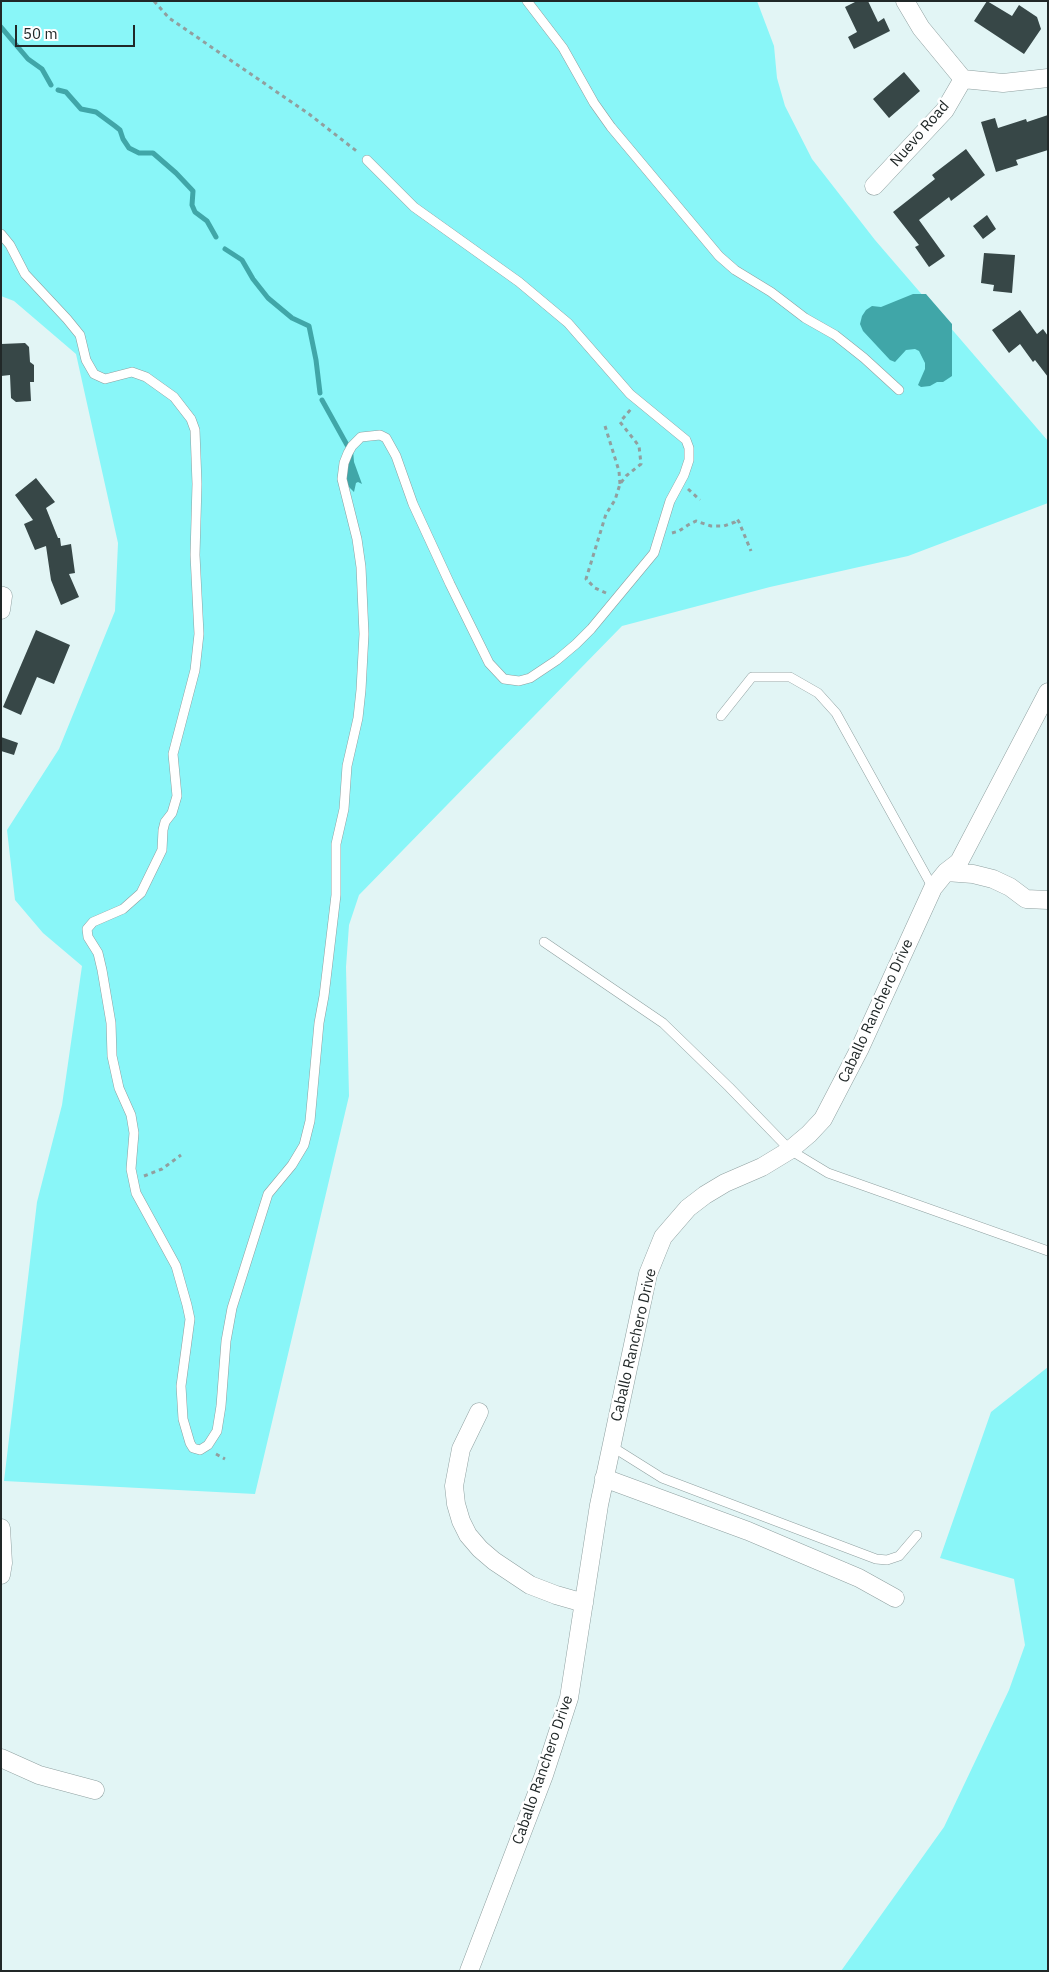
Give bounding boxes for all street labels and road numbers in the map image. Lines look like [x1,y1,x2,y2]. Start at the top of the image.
street label: Nuevo Road [887,98,953,170]
street label: Caballo Ranchero Drive [835,936,917,1086]
street label: Caballo Ranchero Drive [608,1267,660,1423]
street label: Caballo Ranchero Drive [509,1693,577,1847]

